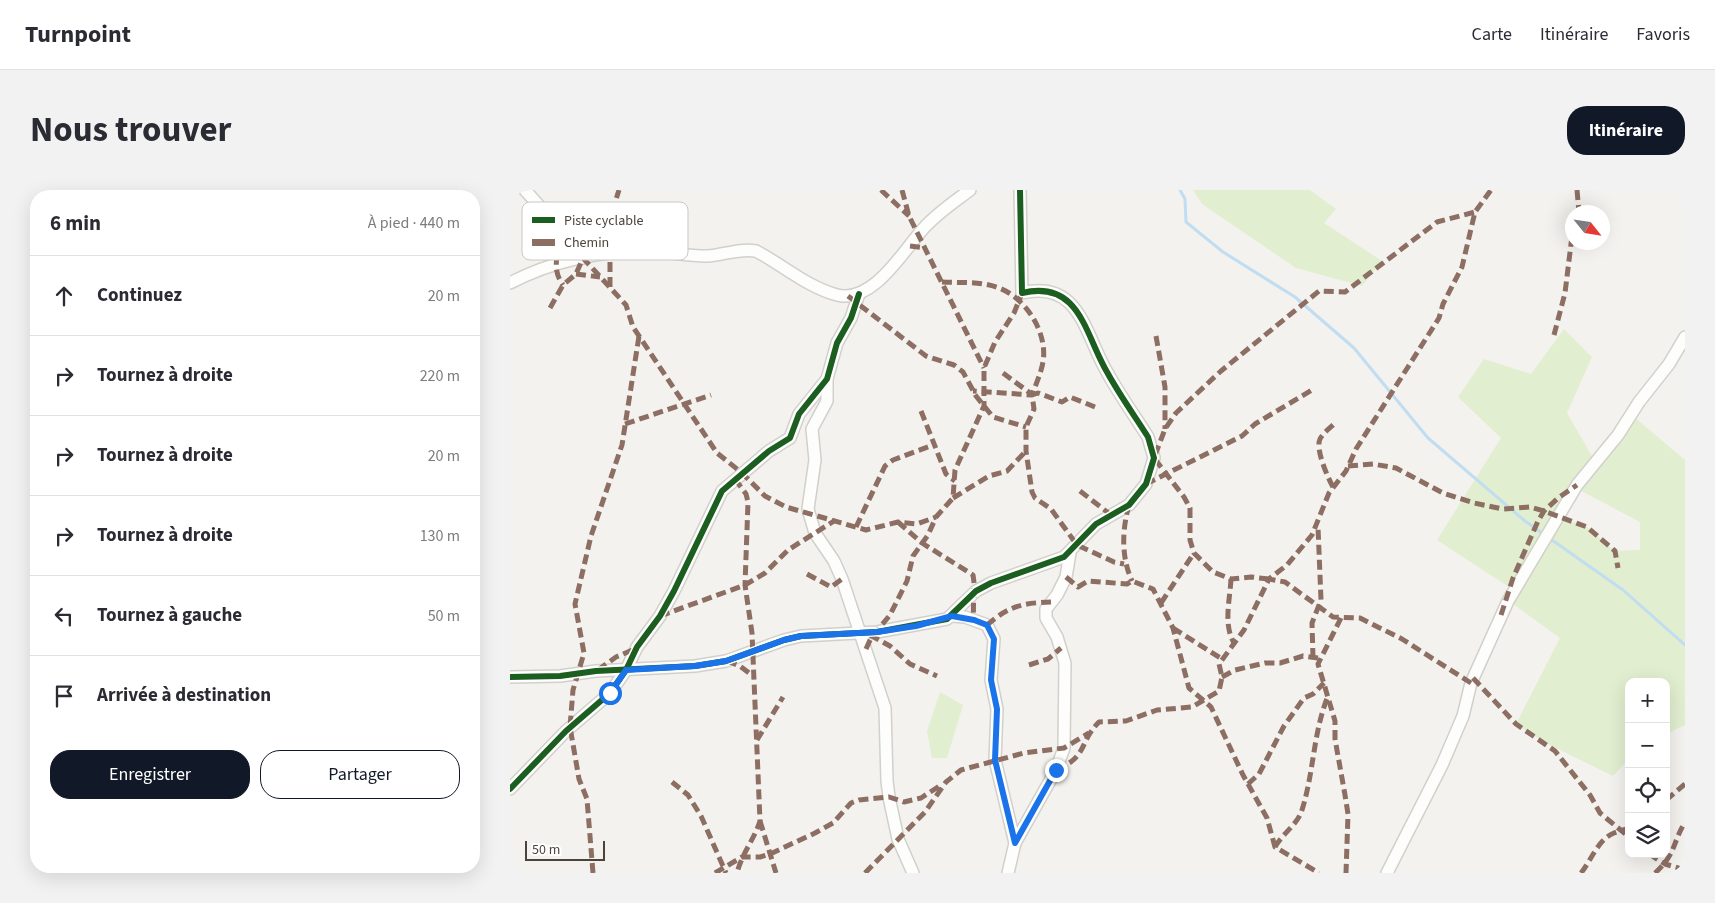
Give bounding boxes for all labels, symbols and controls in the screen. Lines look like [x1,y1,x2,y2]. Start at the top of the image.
text: Turnpoint [25,17,131,52]
text: Carte [1472,22,1512,47]
text: Itinéraire [1540,22,1608,47]
text: Favoris [1636,22,1690,47]
text: Nous trouver [30,105,231,155]
button: Itinéraire [1567,106,1685,155]
legend [522,202,688,260]
north arrow [1565,205,1610,250]
text: 6 min [50,208,101,238]
text: Piste cyclable [564,211,644,231]
text: À pied · 440 m [368,212,460,234]
text: Chemin [564,233,609,253]
icon: ahead [50,282,78,310]
text: Continuez [97,282,182,309]
text: 20 m [428,285,460,307]
icon: right [50,362,78,390]
text: Tournez à droite [97,362,233,389]
text: 220 m [420,365,460,387]
icon: right [50,442,78,470]
text: Tournez à droite [97,442,233,469]
text: 20 m [428,445,460,467]
icon: right [50,522,78,550]
text: Tournez à droite [97,522,233,549]
text: 130 m [420,525,460,547]
icon: left [50,602,78,630]
text: Tournez à gauche [97,602,242,629]
text: 50 m [428,605,460,627]
map controls [1625,678,1670,858]
button: + [1625,678,1670,723]
icon: arrive [50,682,78,710]
text: Arrivée à destination [97,682,271,709]
route start [599,682,622,705]
button: − [1625,723,1670,768]
button: Enregistrer [50,750,250,799]
button: Partager [260,750,460,799]
route end [1045,759,1068,782]
button: locate [1625,768,1670,813]
button: layers [1625,813,1670,858]
scale bar [525,838,605,861]
text: 50 m [532,840,560,860]

